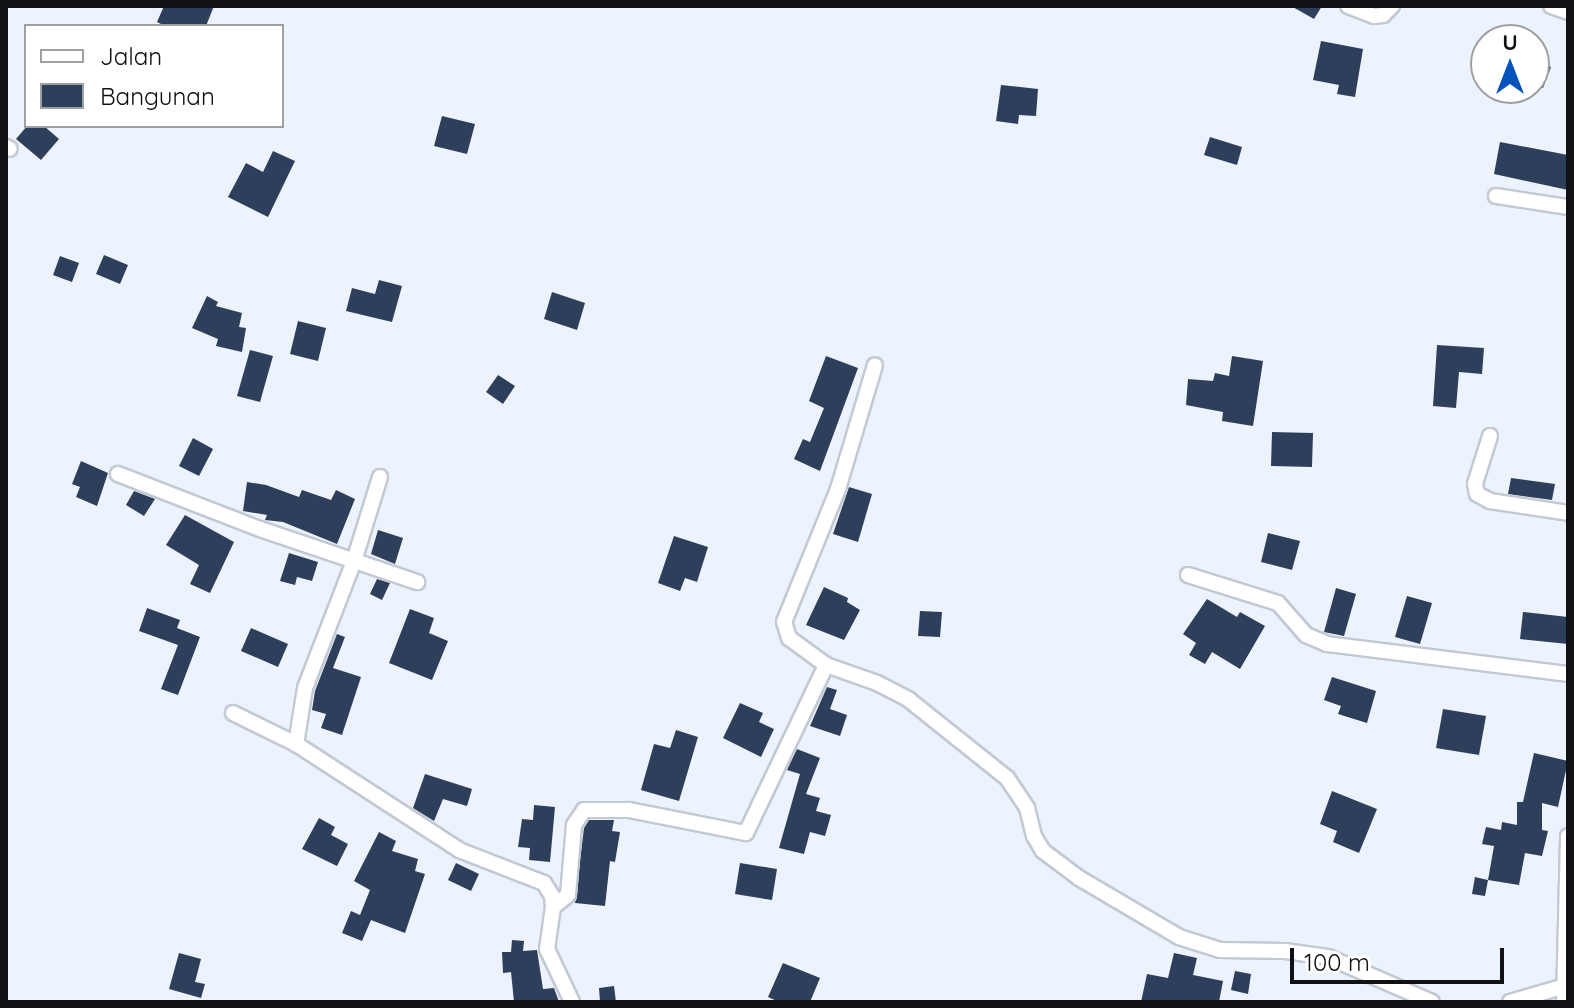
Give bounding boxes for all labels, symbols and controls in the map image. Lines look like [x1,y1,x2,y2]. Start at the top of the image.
legend [24,24,284,128]
north arrow [1470,24,1550,104]
text: U [1502,28,1518,56]
text: Jalan [100,41,162,71]
text: Bangunan [100,81,215,111]
scale bar [1294,932,1508,982]
text: 100 m [1304,947,1370,977]

